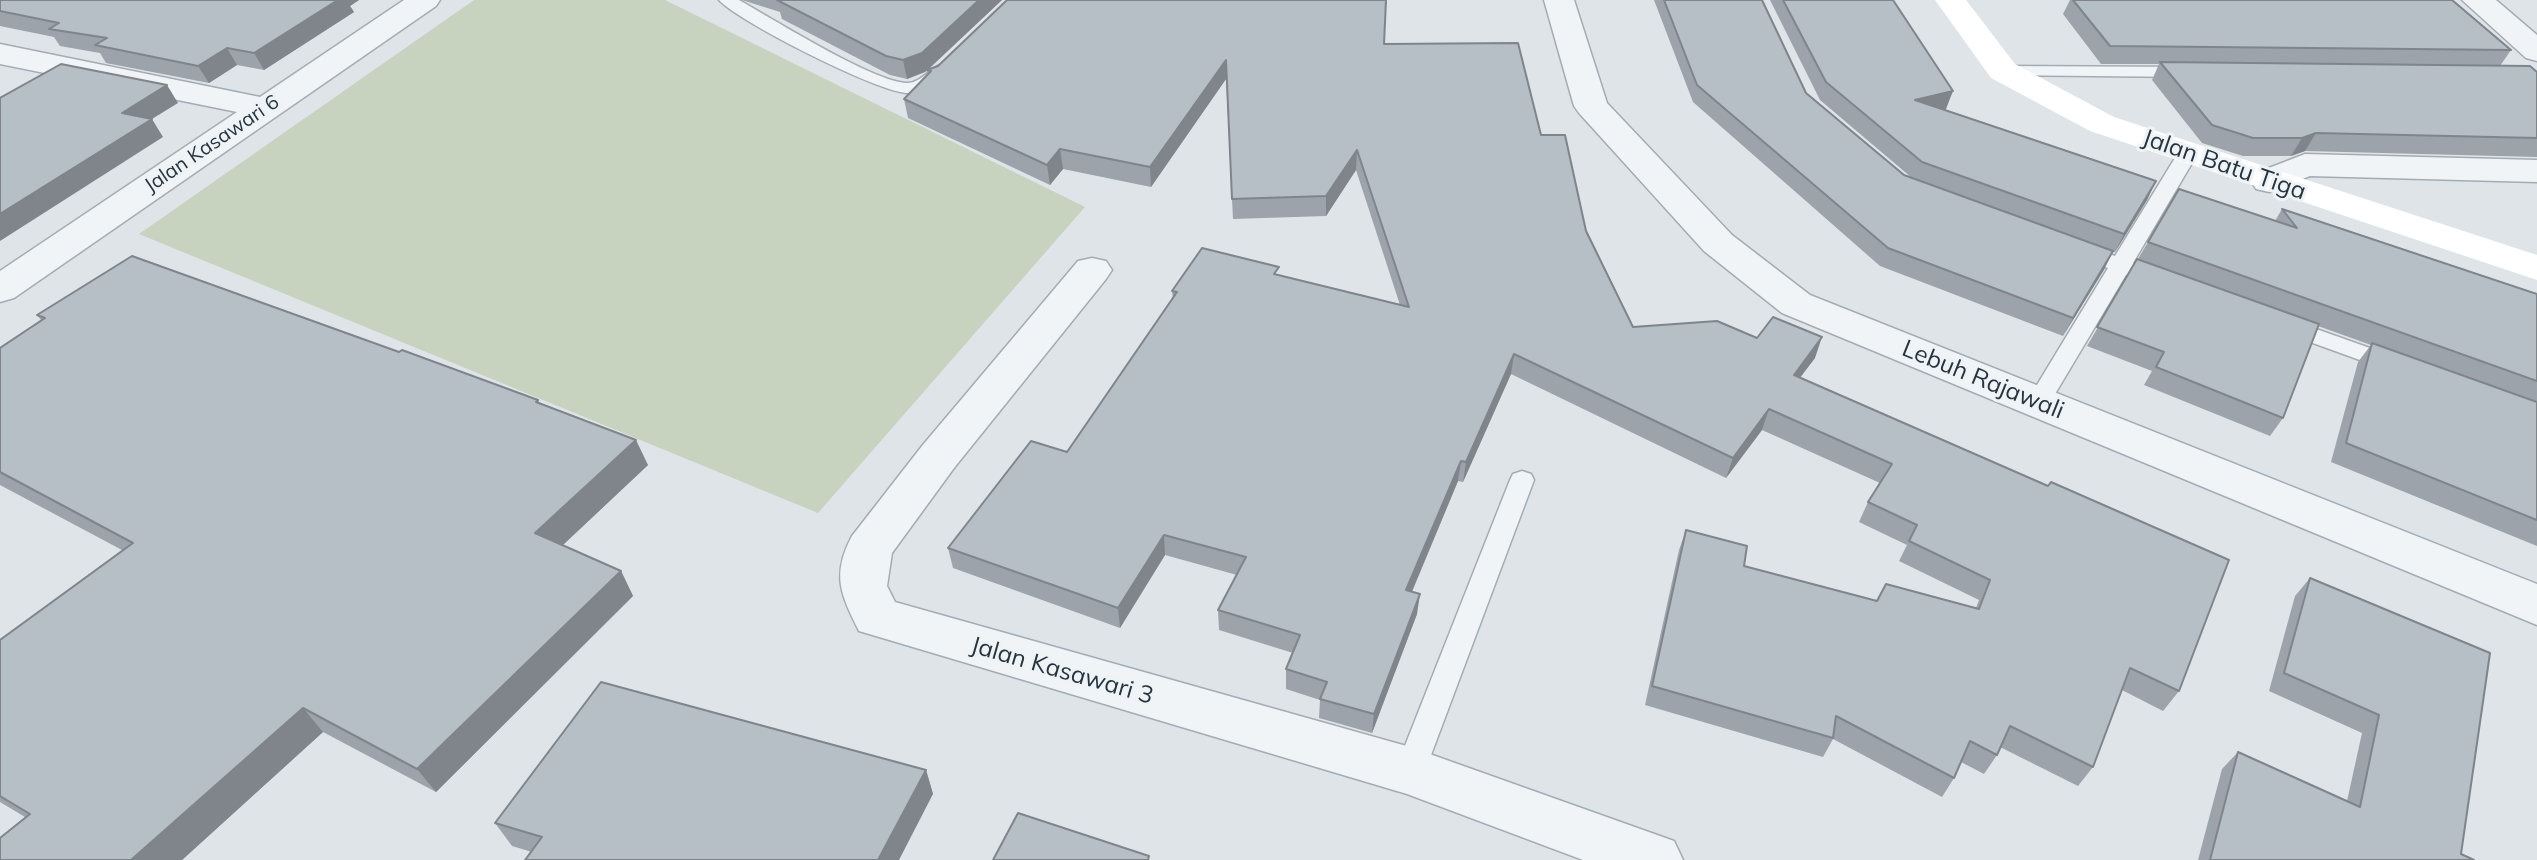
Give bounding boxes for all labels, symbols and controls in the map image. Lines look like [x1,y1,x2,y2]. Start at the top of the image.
street label: Jalan Kasawari 6 [140,90,284,198]
street label: Jalan Batu Tiga [2138,124,2310,206]
street label: Lebuh Rajawali [1898,334,2068,426]
street label: Jalan Kasawari 3 [967,631,1157,711]

